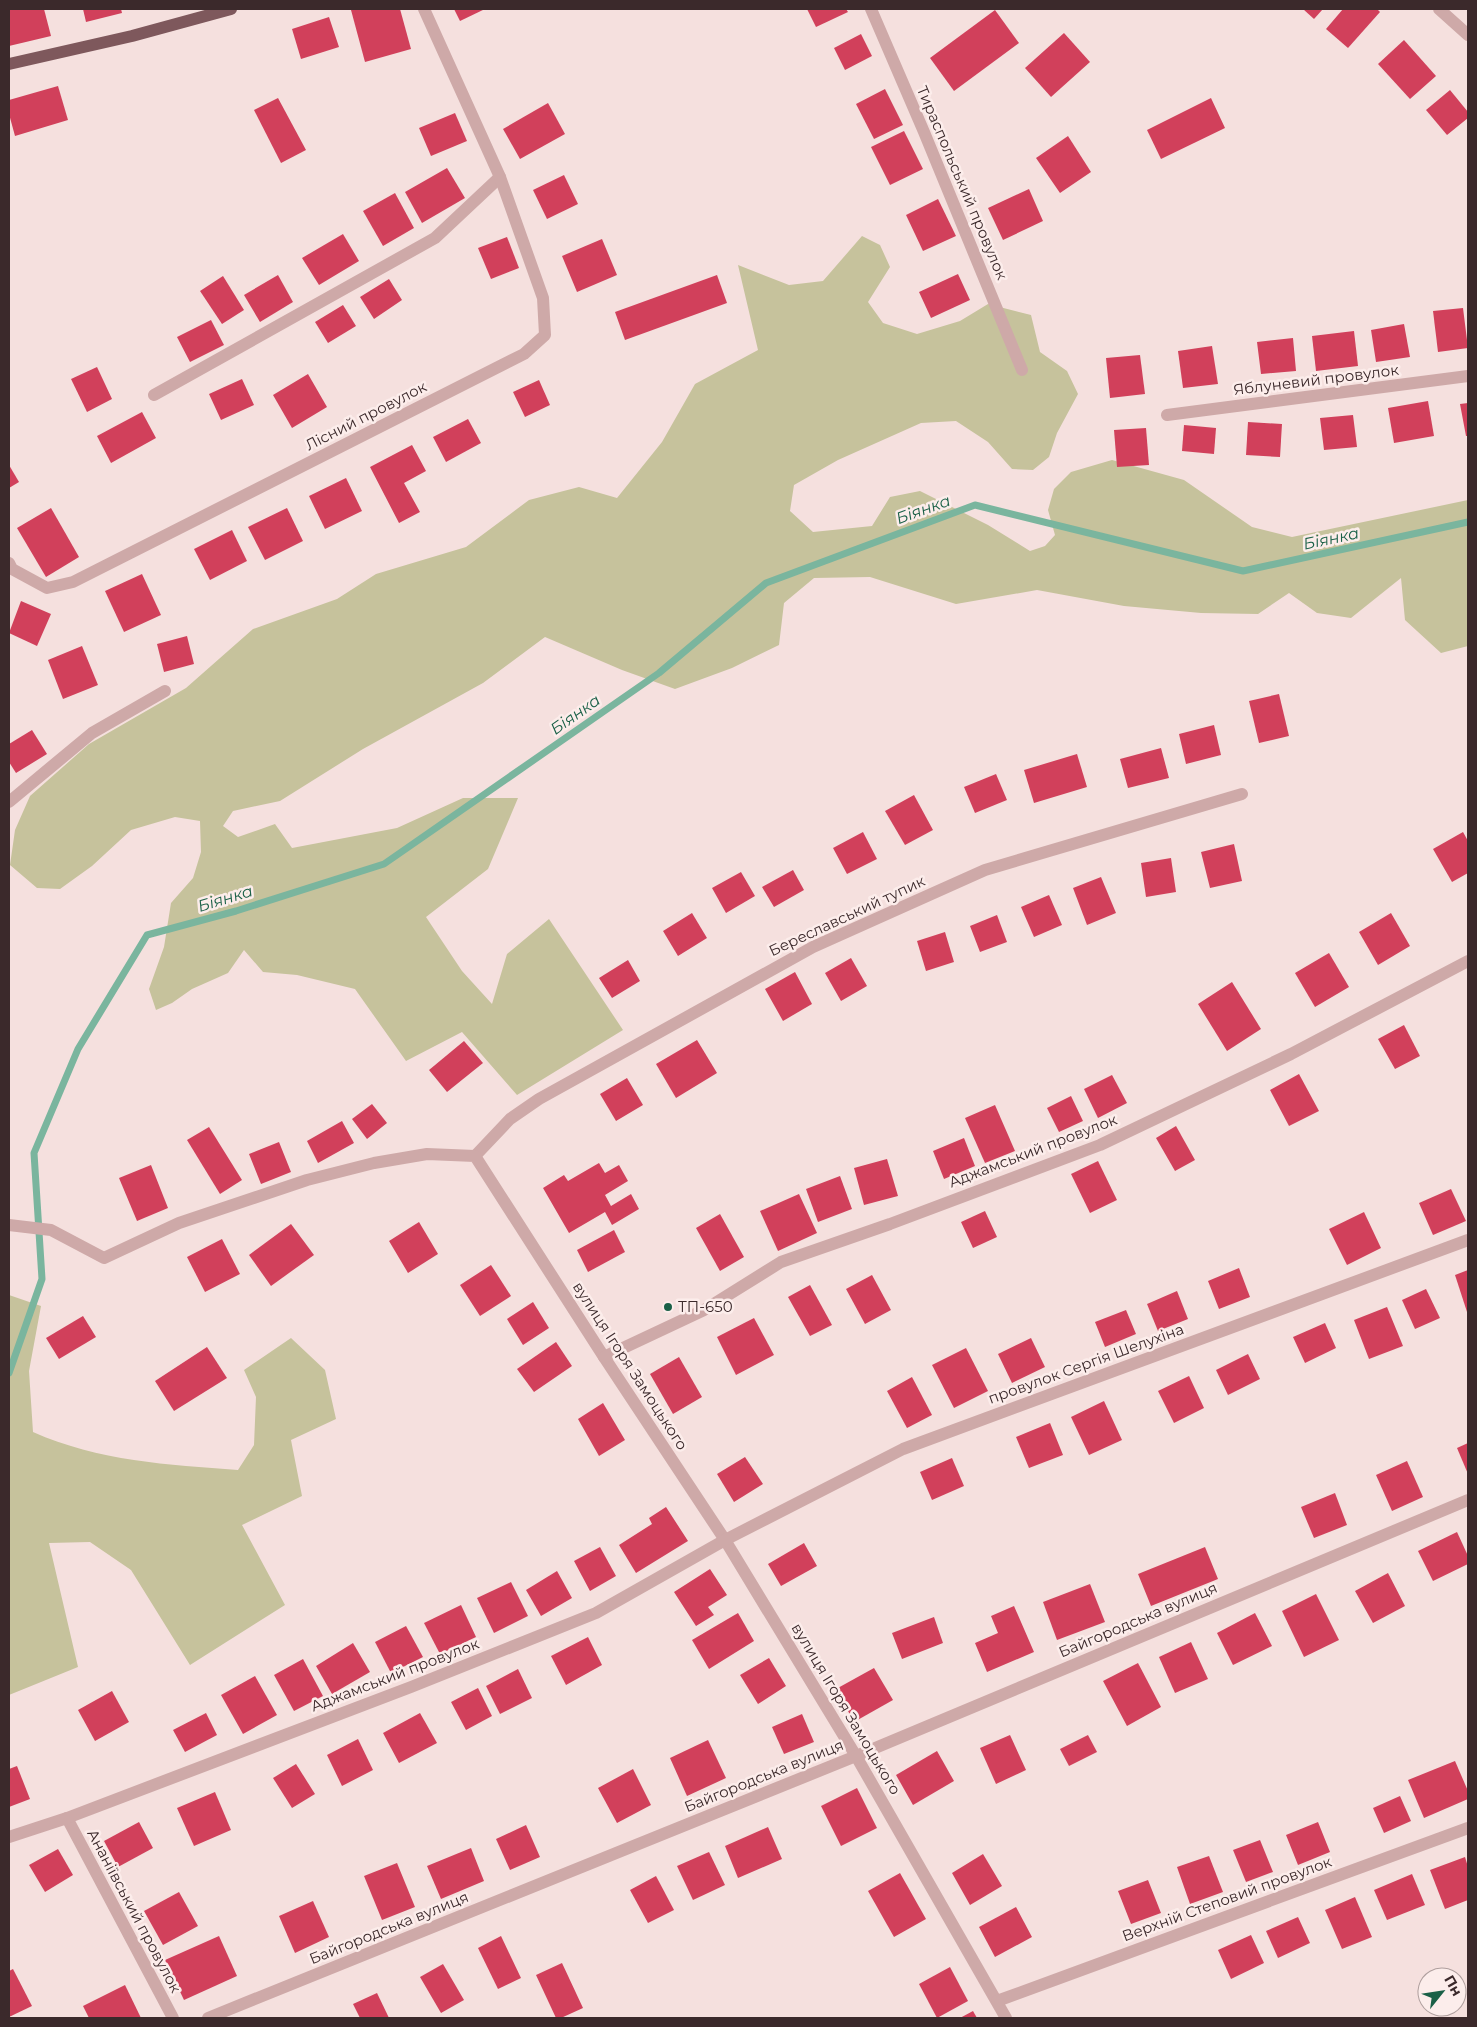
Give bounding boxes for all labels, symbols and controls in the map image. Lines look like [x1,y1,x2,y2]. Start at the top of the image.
street label: Тираспольський провулок [913,83,1012,283]
street label: Яблуневий провулок [1232,360,1400,399]
street label: Лісний провулок [302,377,430,454]
water label: Біянка [893,491,953,528]
water label: Біянка [1301,523,1361,554]
water label: Біянка [547,690,604,738]
street label: Береславський тупик [766,871,928,960]
water label: Біянка [195,881,255,916]
street label: Аджамський провулок [946,1110,1120,1191]
street label: вулиця Ігоря Замоцького [569,1278,692,1453]
place label: ТП-650 [678,1297,733,1316]
marker: ТП-650 [662,1301,674,1313]
street label: провулок Сергія Шелухіна [985,1319,1186,1408]
street label: Байгородська вулиця [1056,1578,1220,1662]
street label: вулиця Ігоря Замоцького [788,1620,905,1798]
street label: Аджамський провулок [308,1634,482,1715]
street label: Байгородська вулиця [681,1735,846,1816]
street label: Ананіївський провулок [83,1826,186,1996]
street label: Верхній Степовий провулок [1119,1852,1334,1945]
street label: Байгородська вулиця [306,1887,471,1968]
north arrow [1417,1967,1467,2017]
text: Пн [1440,1972,1466,1999]

